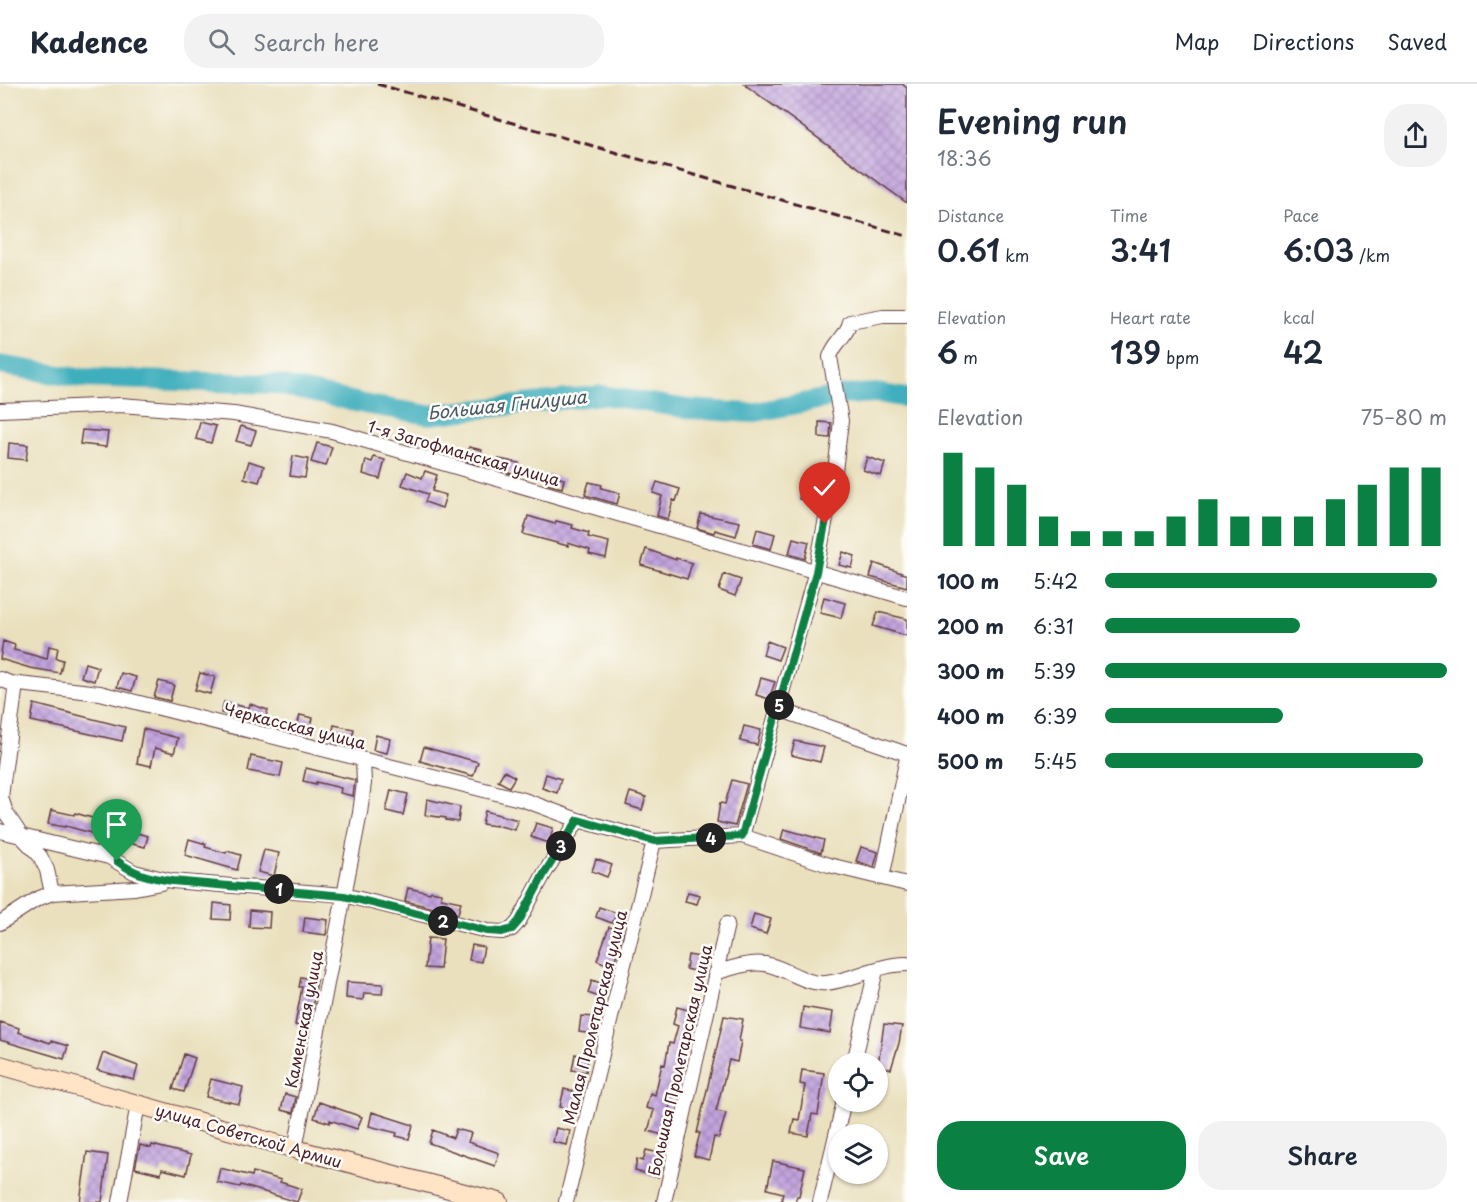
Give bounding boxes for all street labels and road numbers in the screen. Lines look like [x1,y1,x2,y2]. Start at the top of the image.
street label: 1-я Загофманская улица [365,413,563,491]
street label: Черкасская улица [221,696,369,754]
street label: Малая Пролетарская улица [556,907,632,1127]
street label: Большая Пролетарская улица [641,942,717,1178]
street label: Каменская улица [278,948,328,1090]
street label: улица Советской Армии [153,1097,345,1173]

